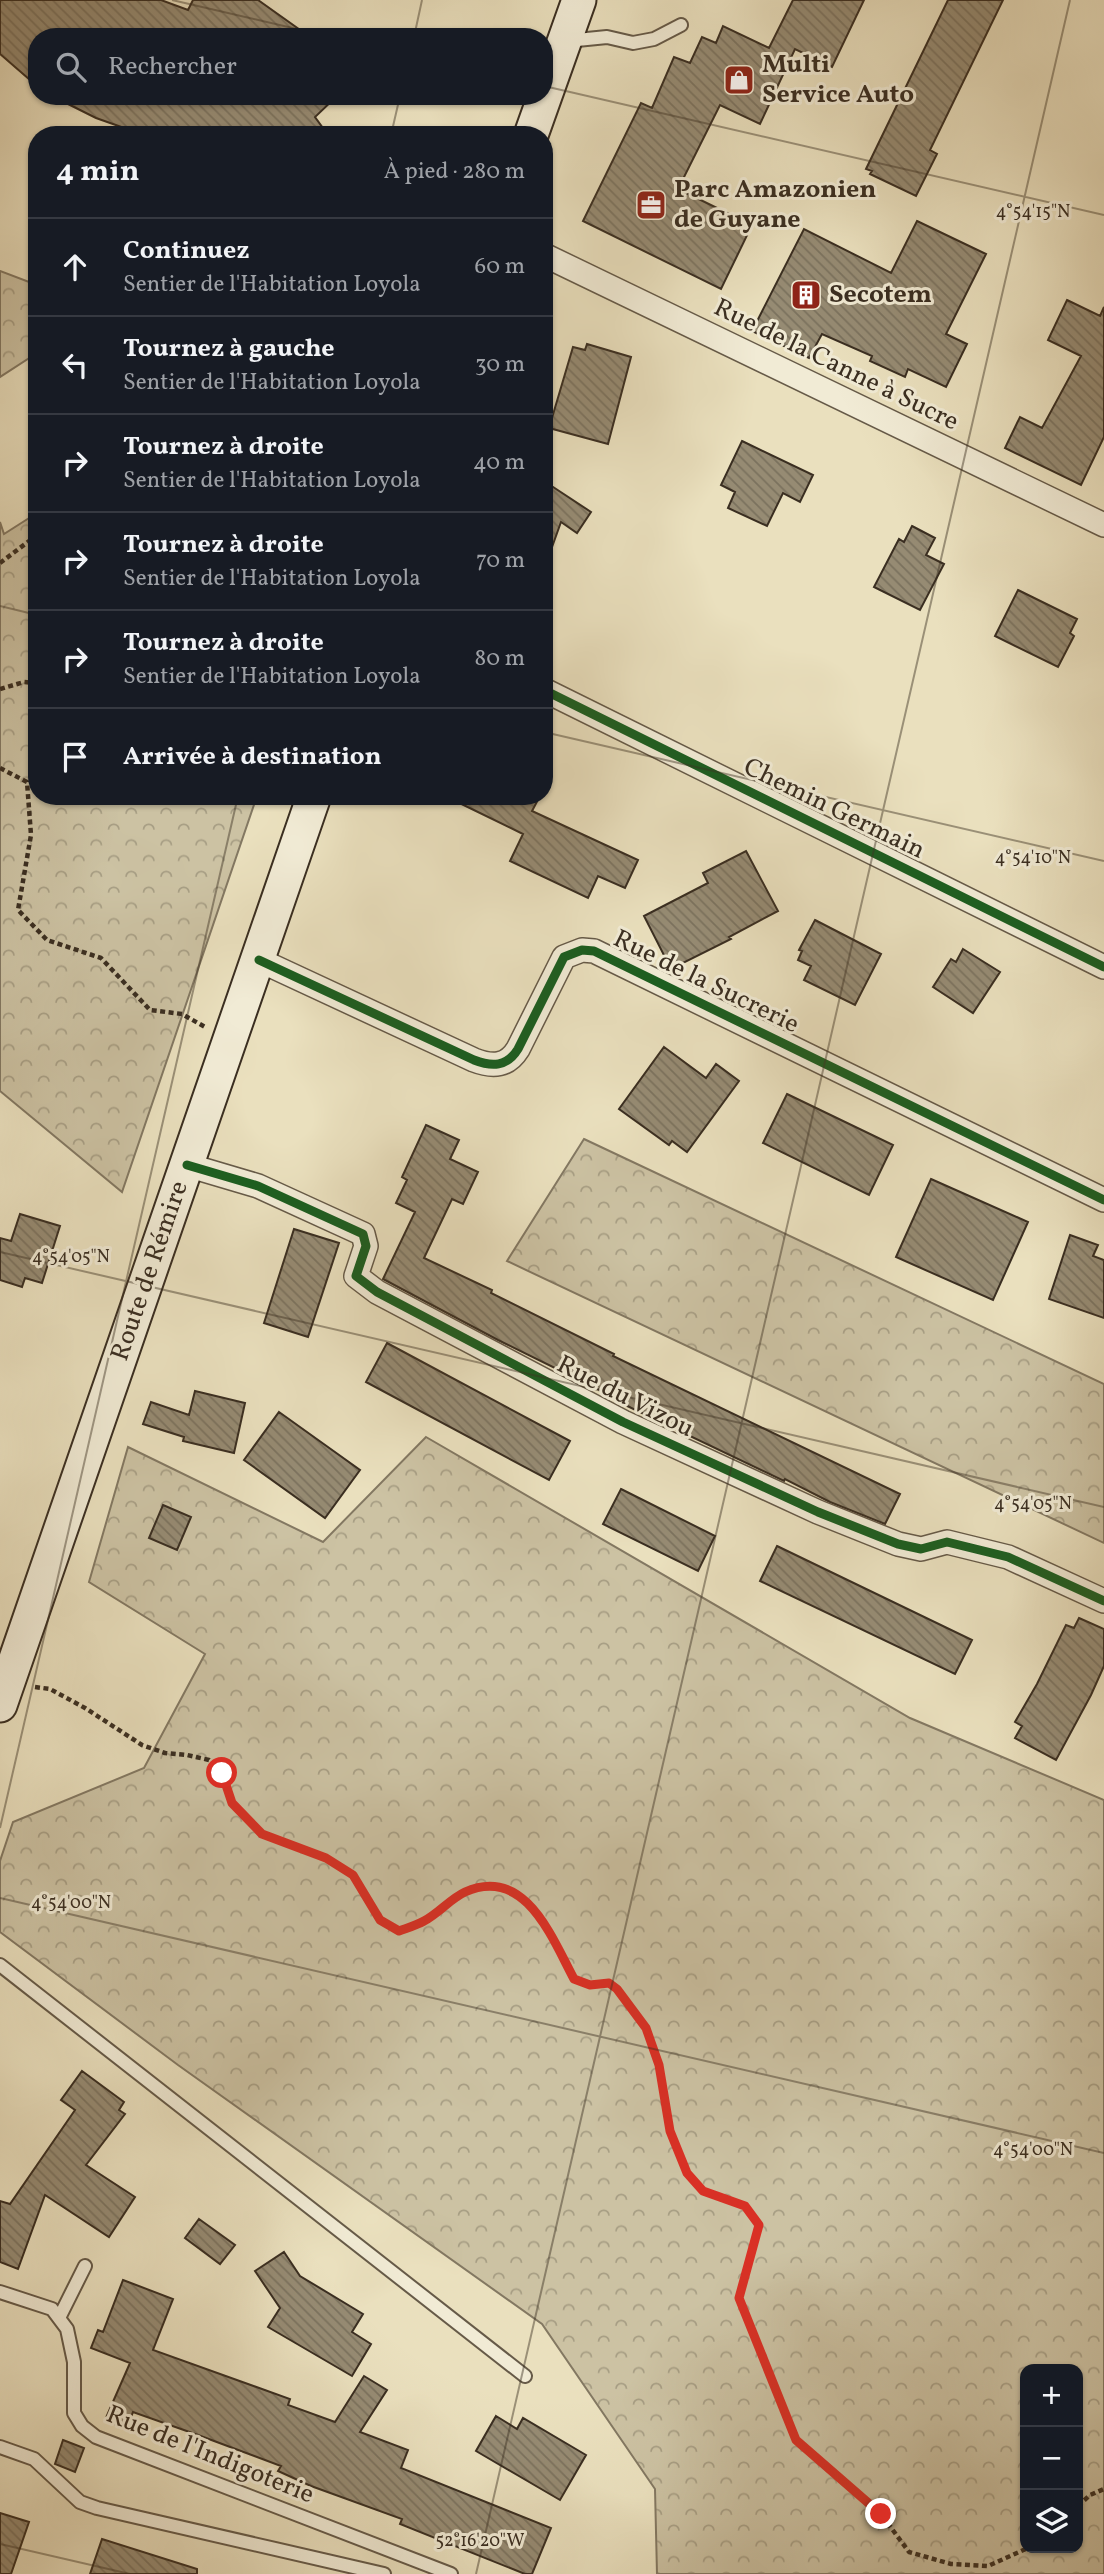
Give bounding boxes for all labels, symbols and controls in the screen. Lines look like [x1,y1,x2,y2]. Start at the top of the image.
search box [28,28,553,105]
place label: Multi Service Auto [762,47,914,113]
icon: search [52,48,90,86]
text: Rechercher [108,49,237,85]
shop icon: Multi Service Auto [722,63,756,97]
text: 4 min [56,151,140,193]
text: À pied · 280 m [384,156,525,188]
place label: Parc Amazonien de Guyane [674,172,877,238]
office icon: Parc Amazonien de Guyane [634,188,668,222]
text: 4°54'15"N [996,200,1070,225]
text: Continuez [123,233,249,269]
icon: ahead [56,248,94,286]
text: 60 m [475,251,525,283]
text: Sentier de l'Habitation Loyola [123,269,421,301]
place label: Secotem [829,277,932,313]
building icon: Secotem [789,278,823,312]
street label: Rue de la Canne à Sucre [707,290,965,440]
text: Tournez à gauche [123,331,335,367]
icon: left [56,346,94,384]
text: 30 m [475,349,525,381]
text: Sentier de l'Habitation Loyola [123,367,421,399]
text: Tournez à droite [123,429,324,465]
icon: right [56,444,94,482]
text: 40 m [473,447,525,479]
text: Sentier de l'Habitation Loyola [123,465,421,497]
text: Tournez à droite [123,527,324,563]
icon: right [56,542,94,580]
text: 70 m [476,545,525,577]
text: Sentier de l'Habitation Loyola [123,563,421,595]
text: Tournez à droite [123,625,324,661]
icon: right [56,640,94,678]
text: 80 m [475,643,525,675]
text: Sentier de l'Habitation Loyola [123,661,421,693]
icon: arrive [56,738,94,776]
text: Arrivée à destination [123,739,382,775]
street label: Chemin Germain [737,749,931,869]
text: 4°54'10"N [995,846,1071,871]
street label: Rue de la Sucrerie [607,921,805,1043]
street label: Route de Rémire [102,1176,198,1366]
text: 4°54'05"N [32,1245,110,1270]
street label: Rue du Vizou [550,1347,700,1447]
text: 4°54'05"N [994,1492,1072,1517]
route start [206,1757,237,1788]
text: 4°54'00"N [31,1891,111,1916]
text: 4°54'00"N [993,2138,1073,2163]
map controls [1020,2364,1083,2553]
button: + [1020,2364,1083,2427]
street label: Rue de l'Indigoterie [101,2397,319,2513]
button: − [1020,2427,1083,2490]
button: layers [1020,2490,1083,2553]
route end [865,2498,896,2529]
text: 52°16'20"W [435,2529,525,2554]

